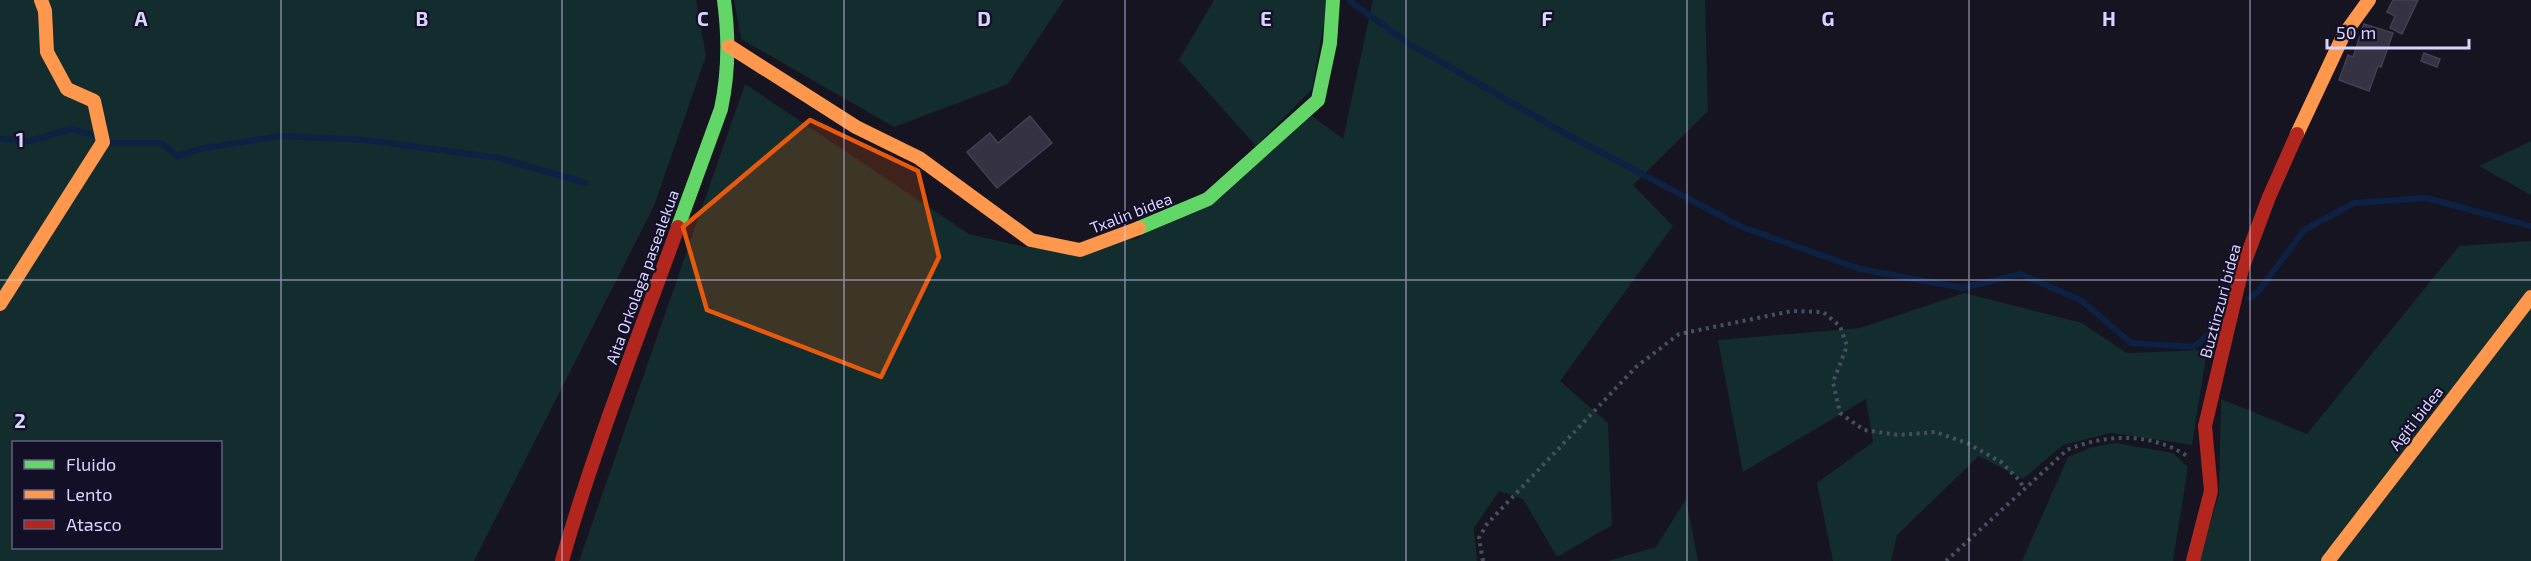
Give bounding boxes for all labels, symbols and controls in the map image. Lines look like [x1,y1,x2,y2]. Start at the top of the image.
text: A [134,6,148,30]
text: B [416,6,428,30]
text: C [697,6,709,30]
text: D [977,6,991,30]
text: E [1260,6,1272,30]
text: F [1541,6,1553,30]
text: G [1822,6,1834,30]
text: H [2102,6,2116,30]
scale bar [2327,12,2470,50]
text: 50 m [2336,21,2376,43]
text: 1 [16,127,24,151]
street label: Aita Orkolaga pasealekua [601,187,682,367]
street label: Txalin bidea [1087,188,1175,237]
street label: Buztinzuri bidea [2195,242,2244,360]
street label: Agiti bidea [2385,382,2447,454]
text: 2 [14,408,26,432]
legend [12,441,222,549]
text: Fluido [66,453,116,475]
text: Lento [66,483,112,505]
text: Atasco [66,513,122,535]

